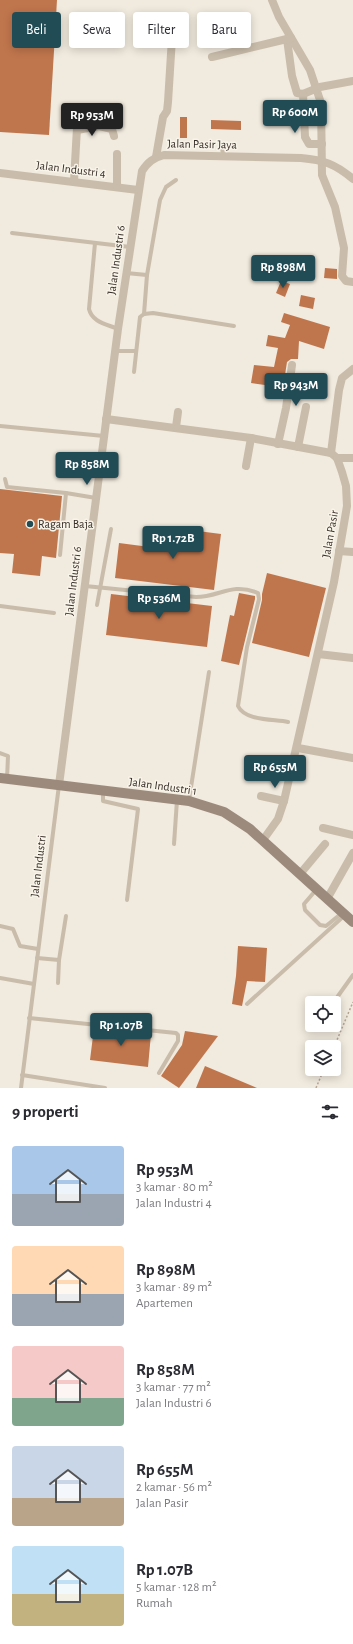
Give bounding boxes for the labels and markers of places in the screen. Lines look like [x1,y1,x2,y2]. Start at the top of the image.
pin: Rp 600M [258,100,332,134]
pin: Rp 953M [55,103,129,137]
pin: Rp 898M [246,255,320,289]
pin: Rp 943M [259,373,333,407]
pin: Rp 858M [50,452,124,486]
place label: Ragam Baja [38,518,94,531]
marker: Ragam Baja [25,519,35,529]
pin: Rp 1.72B [132,526,214,560]
pin: Rp 536M [122,586,196,620]
pin: Rp 655M [238,755,312,789]
pin: Rp 1.07B [80,1013,162,1047]

